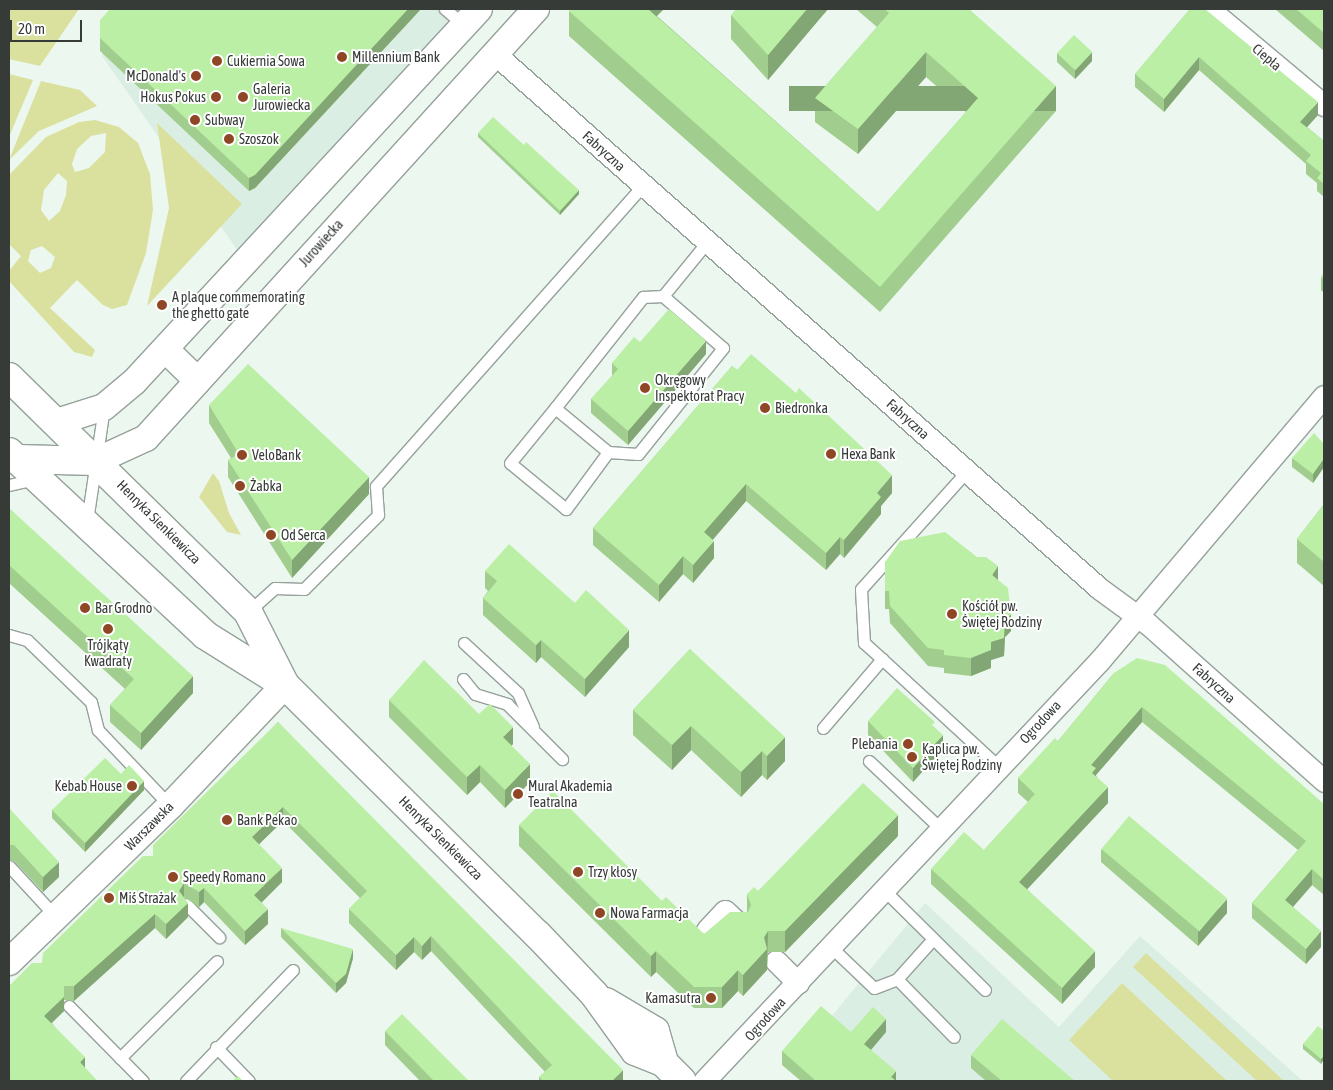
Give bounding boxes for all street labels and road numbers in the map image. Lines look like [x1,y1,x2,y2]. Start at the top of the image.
street label: Ciepła [1249,40,1285,74]
street label: Fabryczna [579,127,629,175]
street label: Jurowiecka [296,216,346,270]
street label: Fabryczna [883,395,933,443]
street label: Henryka Sienkiewicza [114,477,204,567]
street label: Fabryczna [1189,659,1239,707]
street label: Ogrodowa [1016,697,1064,747]
street label: Henryka Sienkiewicza [396,793,486,883]
street label: Warszawska [121,798,177,854]
street label: Ogrodowa [741,994,789,1044]

